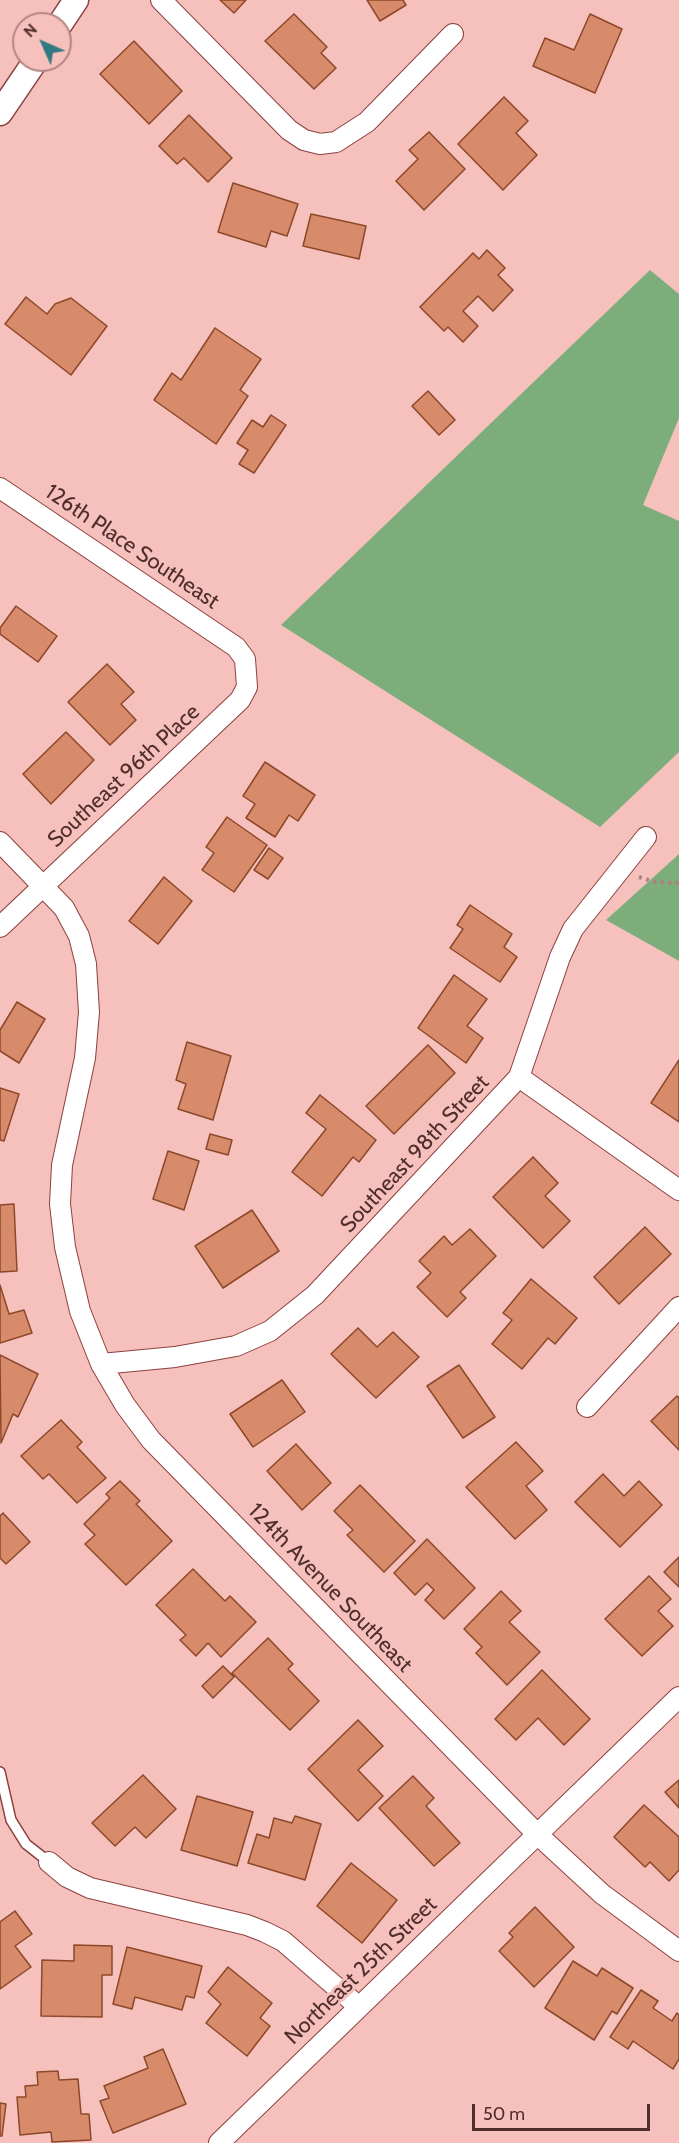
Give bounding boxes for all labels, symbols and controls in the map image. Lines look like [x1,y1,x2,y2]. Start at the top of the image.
north arrow [12,12,72,72]
text: N [20,20,41,41]
street label: 126th Place Southeast [40,479,224,615]
street label: Southeast 96th Place [43,699,205,853]
street label: Southeast 98th Street [335,1070,495,1238]
street label: 124th Avenue Southeast [243,1498,417,1678]
street label: Northeast 25th Street [279,1892,443,2050]
scale bar [475,2092,654,2130]
text: 50 m [483,2103,525,2125]

